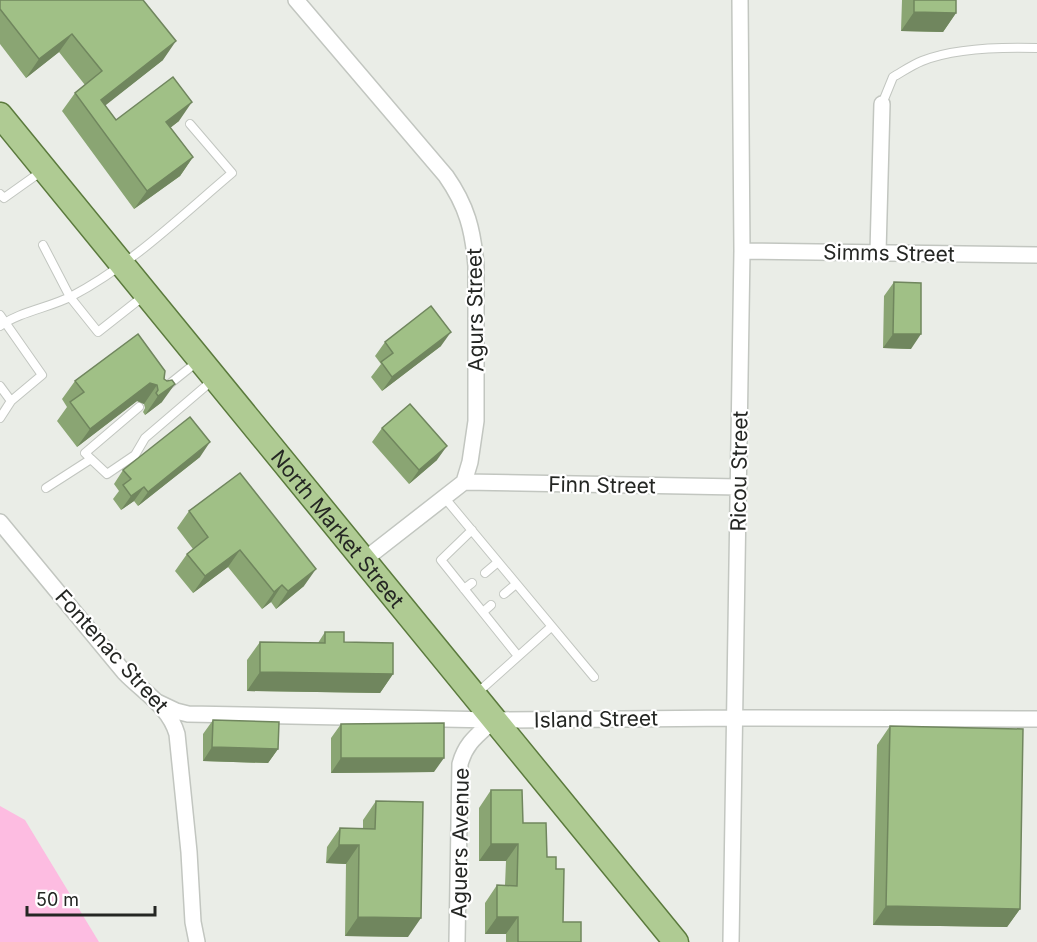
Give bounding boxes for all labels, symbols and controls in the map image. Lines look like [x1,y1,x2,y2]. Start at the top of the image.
street label: Simms Street [823,239,955,267]
street label: Agurs Street [461,248,489,372]
street label: Ricou Street [725,410,753,532]
street label: North Market Street [266,445,410,612]
street label: Finn Street [548,472,656,498]
street label: Fontenac Street [50,584,174,718]
street label: Island Street [534,705,658,733]
street label: Aguers Avenue [446,767,474,919]
scale bar [27,879,154,917]
text: 50 m [36,889,79,910]

